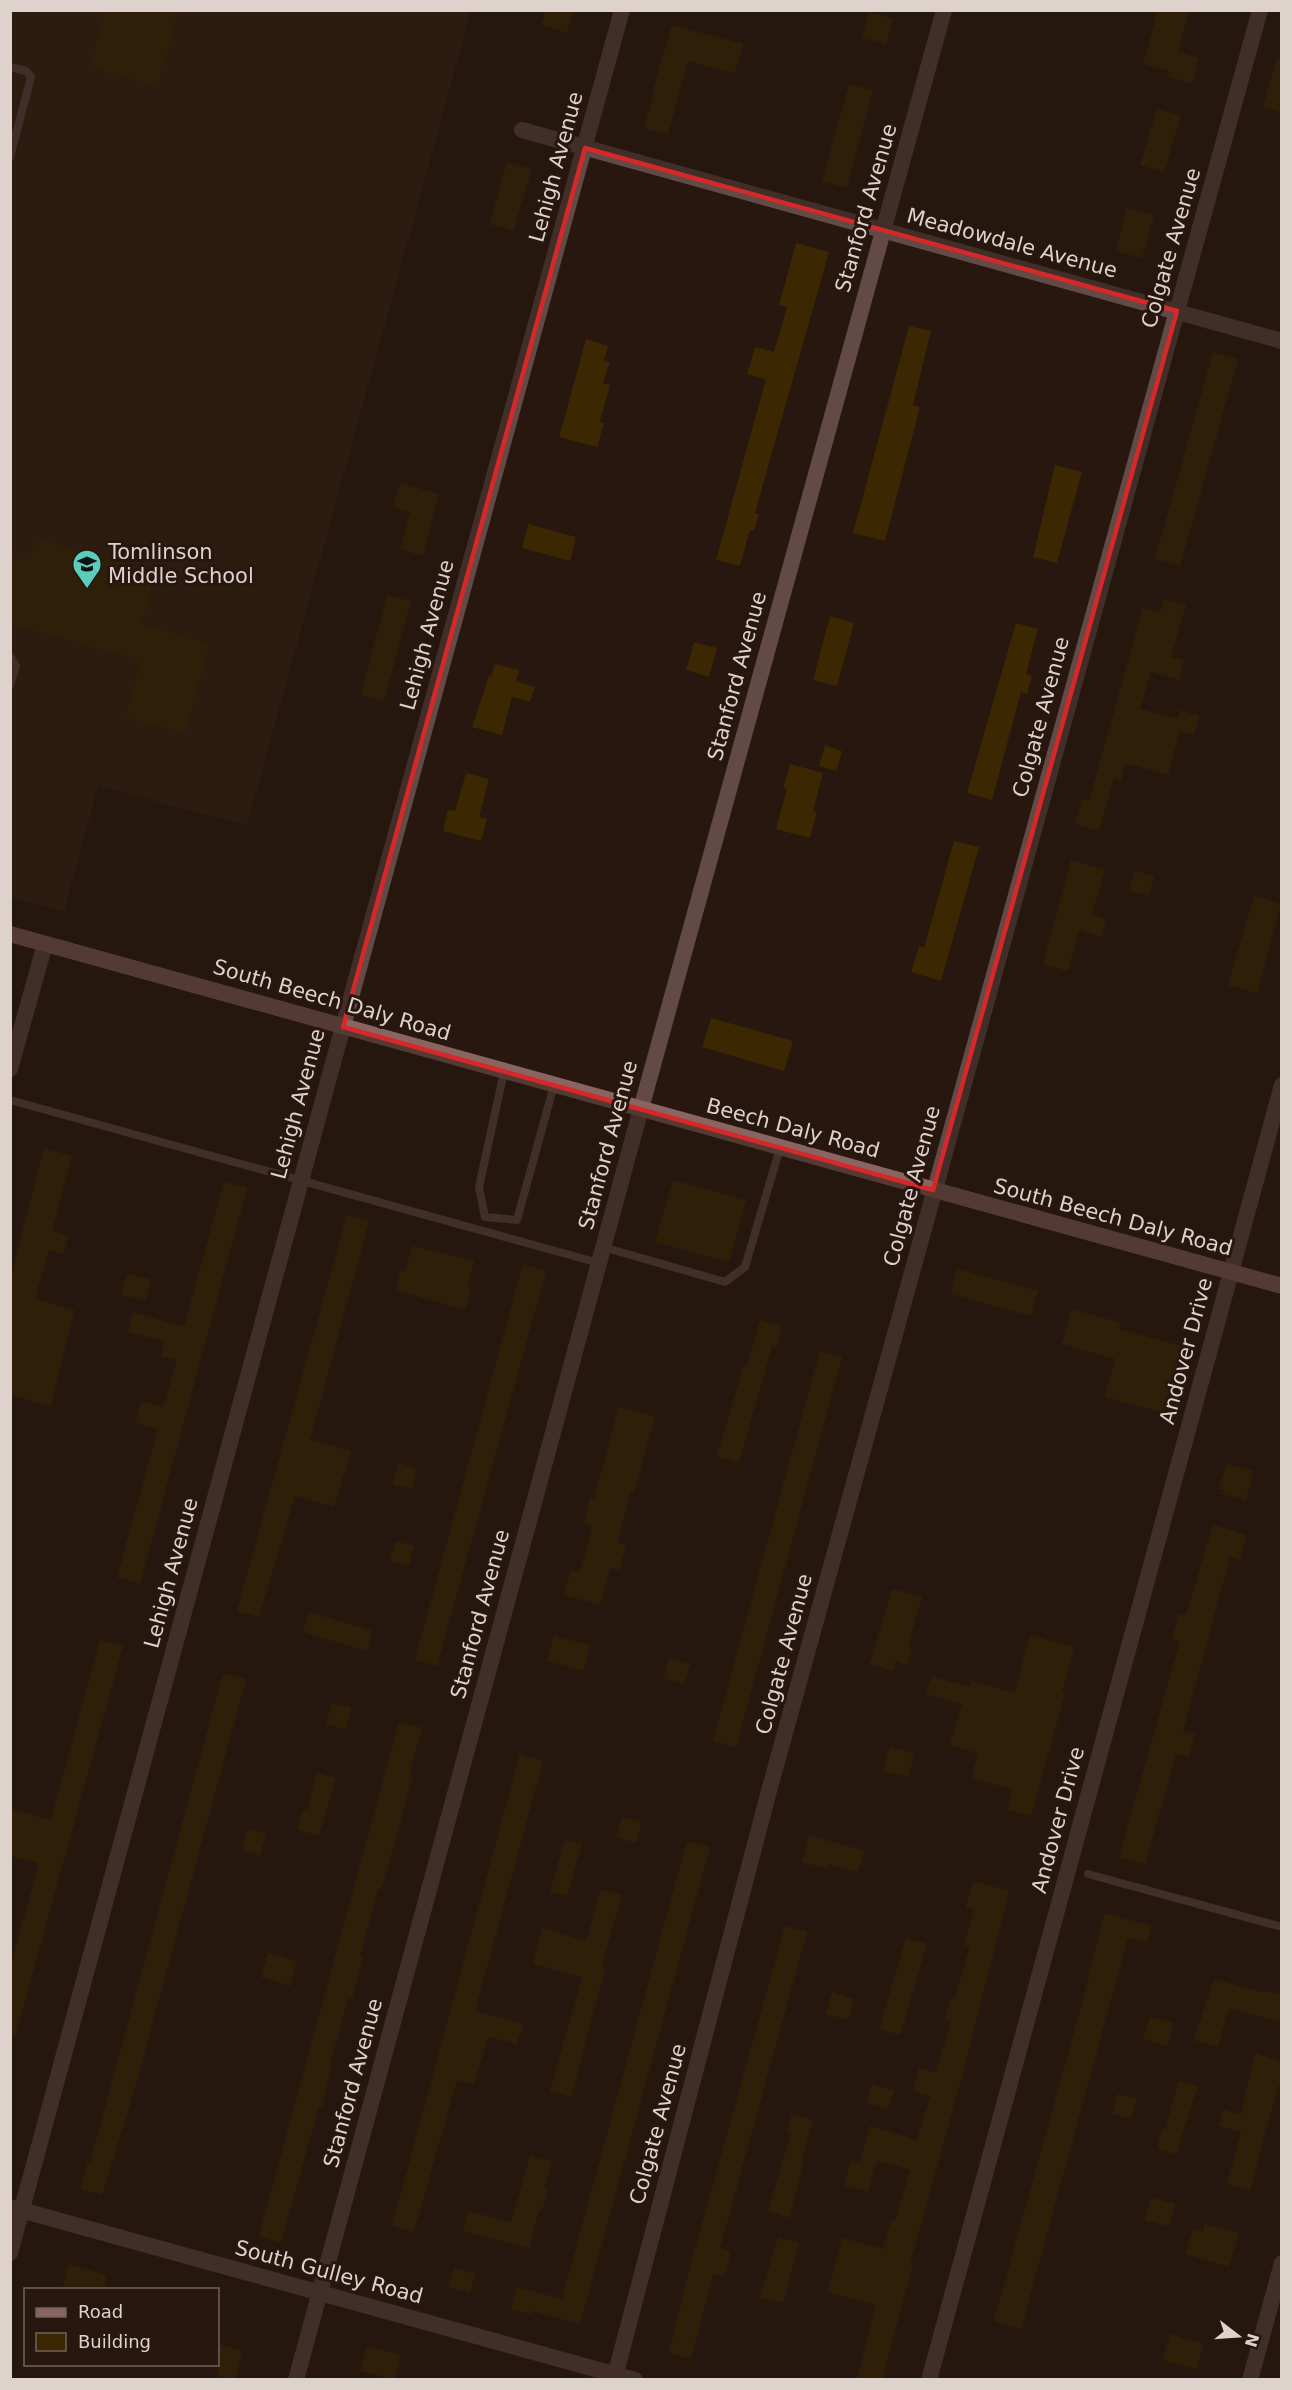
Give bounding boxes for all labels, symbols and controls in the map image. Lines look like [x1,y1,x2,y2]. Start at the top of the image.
street label: Lehigh Avenue [524,89,588,245]
street label: Stanford Avenue [830,121,902,295]
street label: Colgate Avenue [1137,165,1205,331]
street label: Meadowdale Avenue [904,203,1120,283]
place label: Tomlinson Middle School [107,540,254,588]
school or university icon: Tomlinson Middle School [71,548,103,590]
street label: Lehigh Avenue [395,557,459,713]
street label: Stanford Avenue [703,589,771,763]
street label: Colgate Avenue [1008,634,1074,800]
street label: South Beech Daly Road [210,955,454,1045]
street label: Lehigh Avenue [266,1026,330,1182]
street label: Stanford Avenue [574,1058,642,1232]
street label: Beech Daly Road [704,1093,882,1163]
street label: Colgate Avenue [879,1103,945,1269]
street label: South Beech Daly Road [991,1174,1235,1260]
street label: Andover Drive [1155,1275,1217,1427]
street label: Lehigh Avenue [139,1495,203,1651]
street label: Stanford Avenue [446,1527,514,1701]
street label: Colgate Avenue [751,1571,817,1737]
street label: Andover Drive [1027,1744,1089,1896]
street label: Stanford Avenue [319,1996,387,2170]
street label: Colgate Avenue [625,2041,691,2207]
street label: South Gulley Road [232,2235,426,2309]
legend [24,2288,219,2366]
text: Road [78,2301,123,2322]
north arrow [1208,2306,1268,2366]
text: Building [78,2331,151,2352]
text: N [1241,2331,1263,2349]

